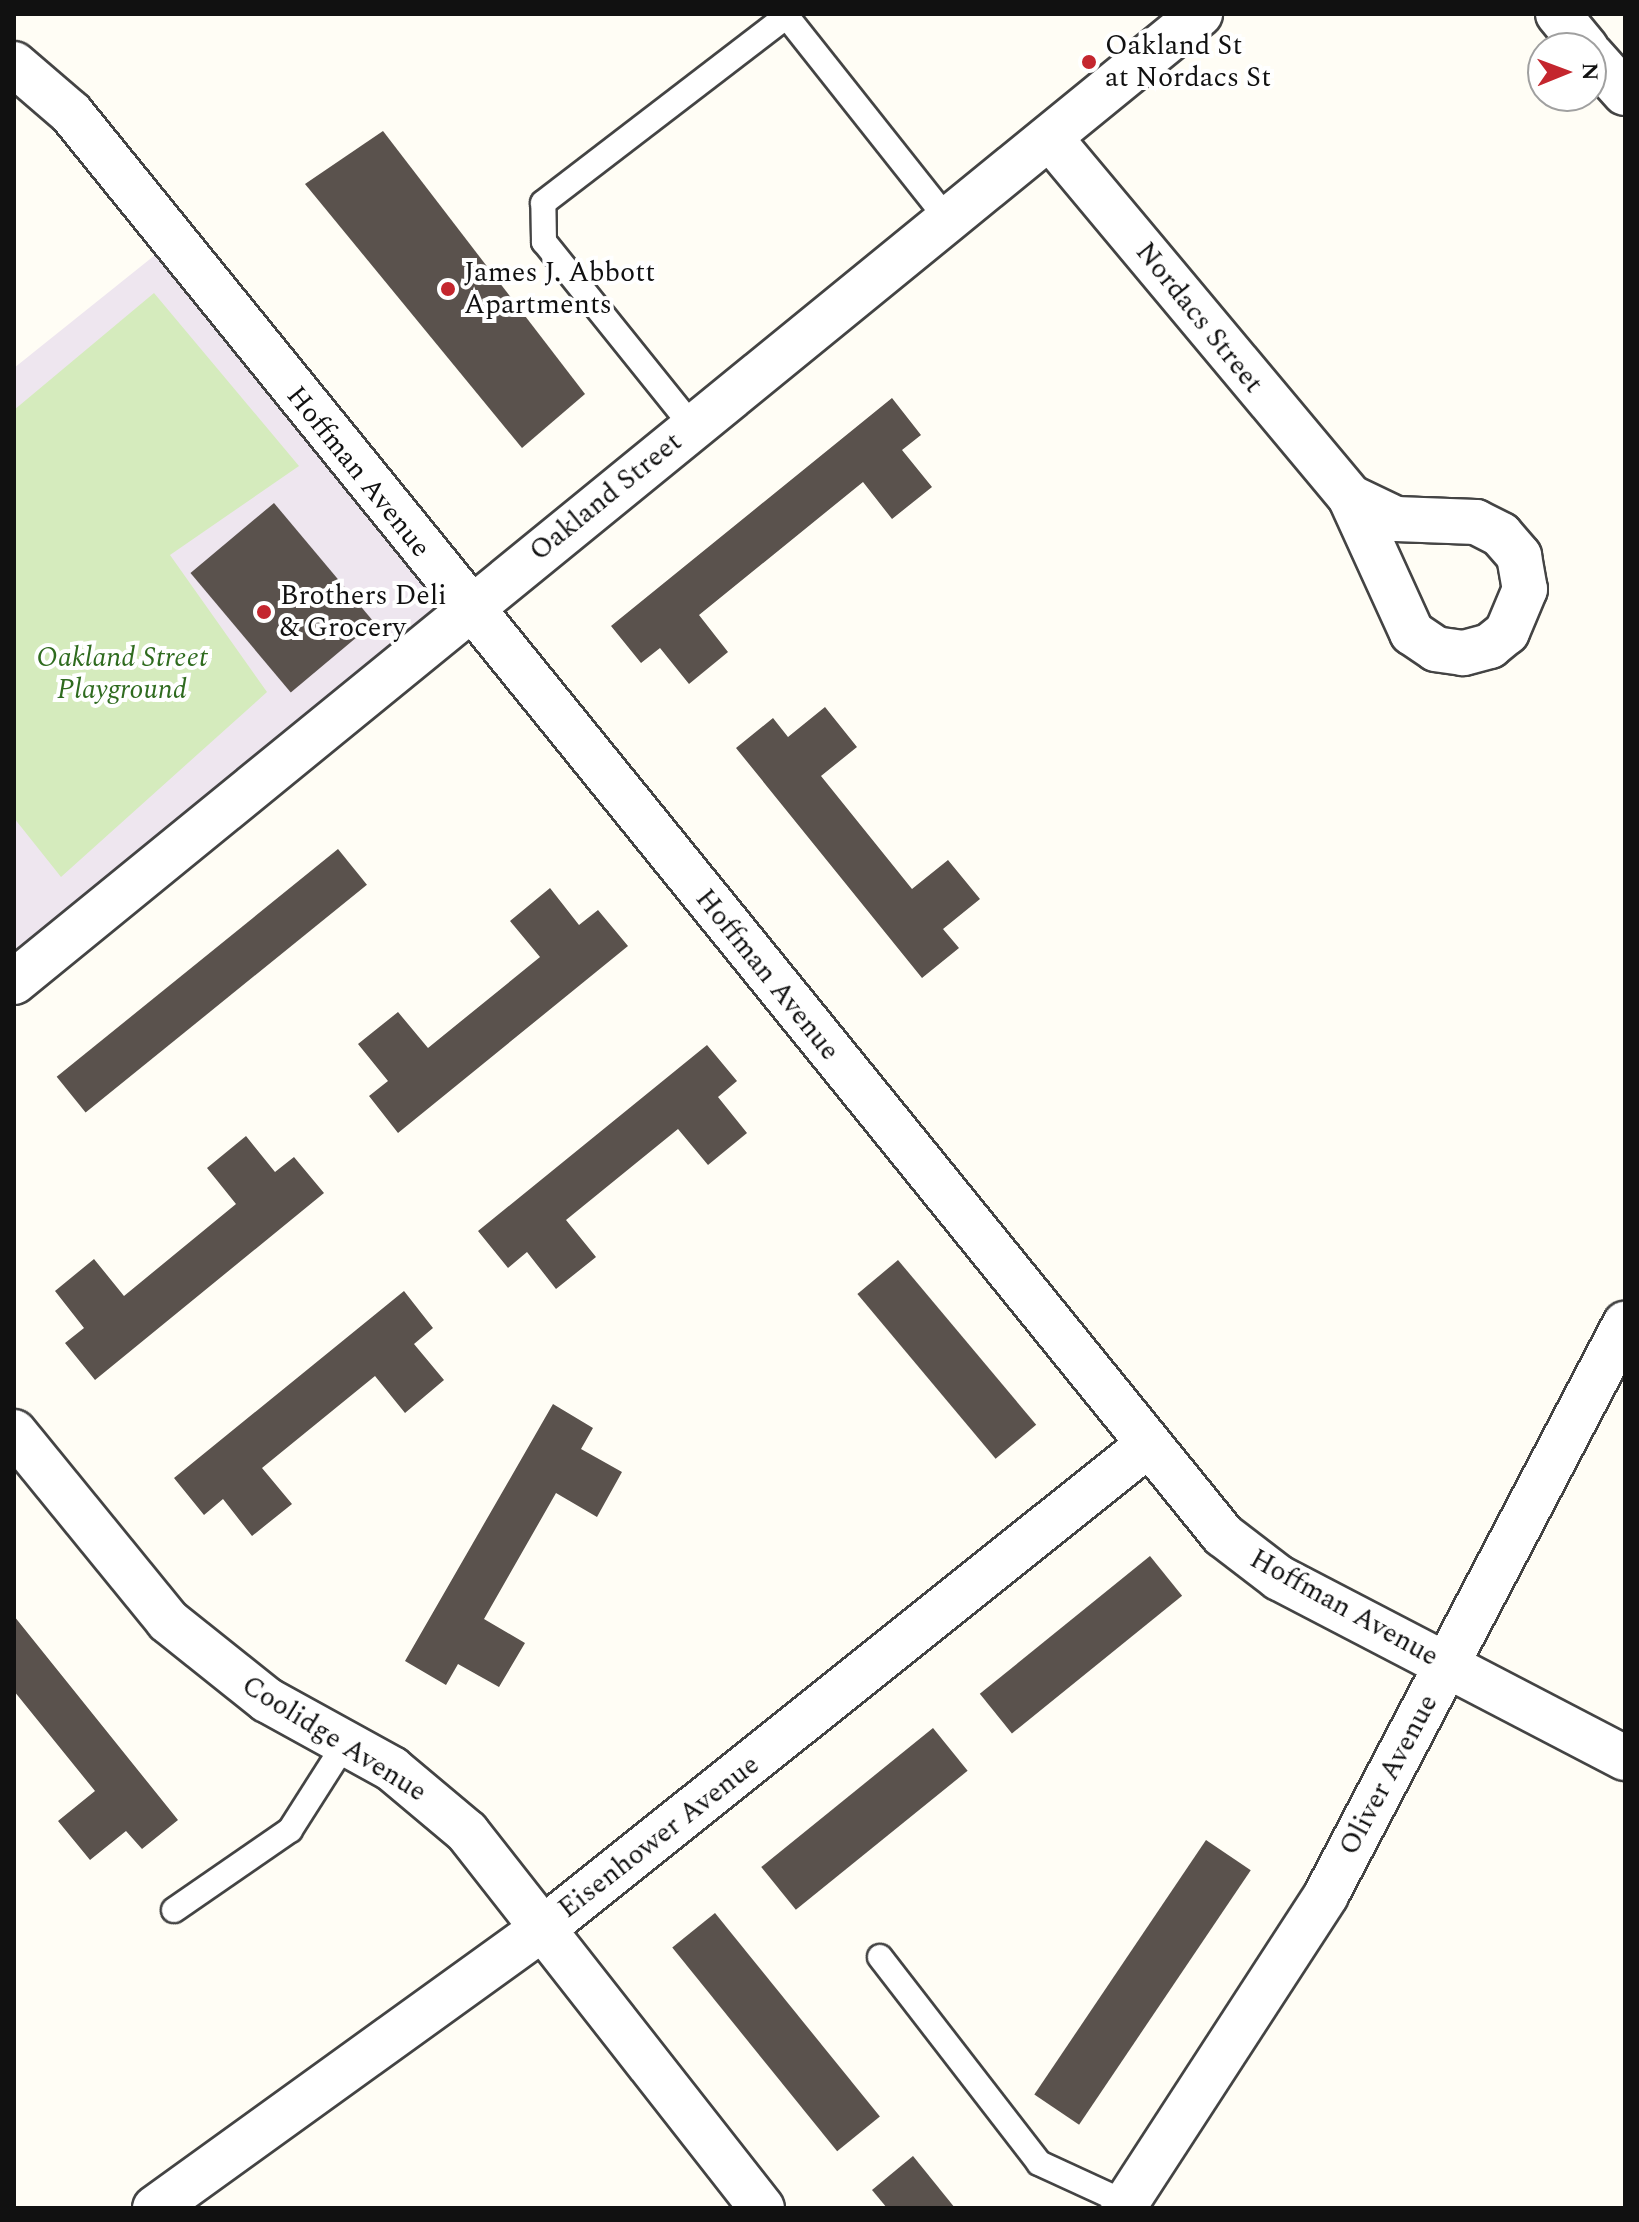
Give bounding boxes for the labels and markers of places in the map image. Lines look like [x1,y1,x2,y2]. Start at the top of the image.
place label: Oakland St at Nordacs St [1105,29,1271,95]
marker: Oakland St at Nordacs St [1080,53,1098,71]
place label: James J. Abbott Apartments [464,256,655,322]
marker: James J. Abbott Apartments [439,280,457,298]
place label: Brothers Deli & Grocery [280,579,447,645]
marker: Brothers Deli & Grocery [255,603,273,621]

